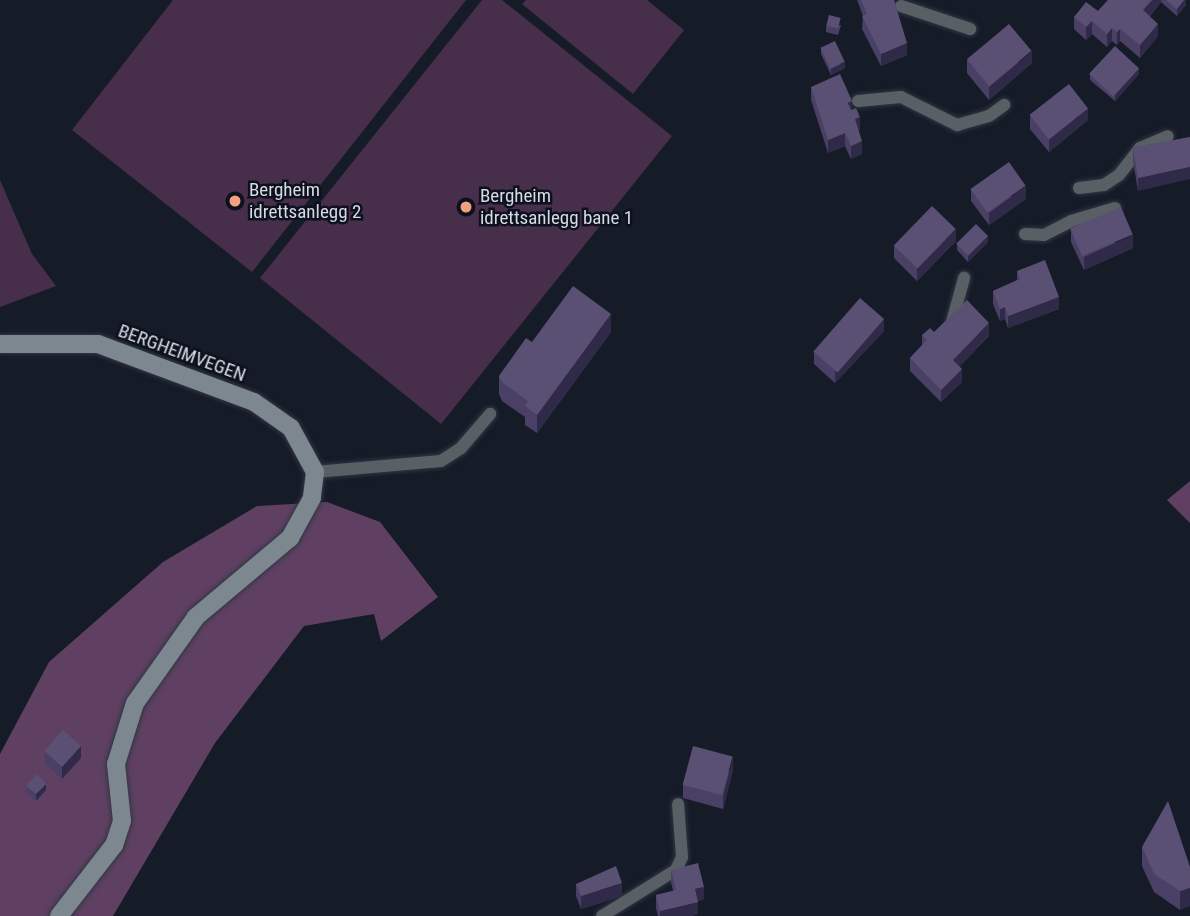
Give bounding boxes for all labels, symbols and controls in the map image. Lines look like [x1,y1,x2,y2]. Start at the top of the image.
place label: Bergheim idrettsanlegg 2 [249,179,361,223]
place label: Bergheim idrettsanlegg bane 1 [480,185,633,229]
marker: Bergheim idrettsanlegg 2 [227,193,243,209]
marker: Bergheim idrettsanlegg bane 1 [458,199,474,215]
street label: BERGHEIMVEGEN [115,319,249,387]

